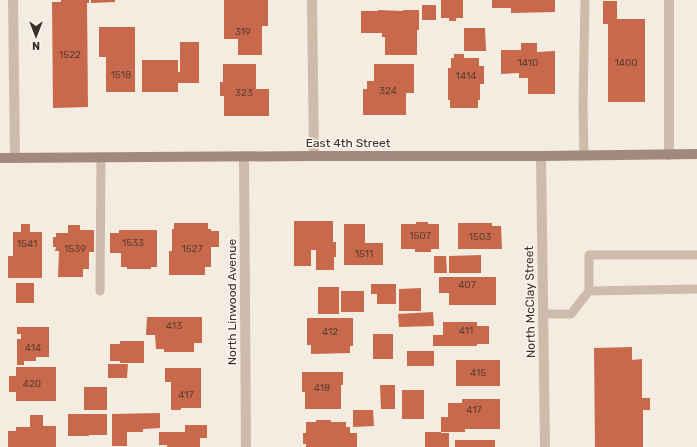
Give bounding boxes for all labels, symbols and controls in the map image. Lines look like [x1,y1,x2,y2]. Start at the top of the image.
north arrow [16,16,56,56]
house number: 319 [235,26,251,38]
text: N [32,39,40,52]
house number: 1522 [59,49,81,61]
house number: 1410 [518,57,538,69]
house number: 1400 [614,57,638,69]
house number: 1518 [111,69,131,81]
house number: 1414 [456,70,476,82]
house number: 324 [379,85,397,97]
house number: 323 [235,87,253,99]
street label: East 4th Street [306,136,391,150]
house number: 1507 [409,230,431,242]
house number: 1503 [469,231,491,243]
house number: 1533 [122,237,144,249]
house number: 1541 [17,238,37,250]
street label: North Linwood Avenue [225,238,239,365]
house number: 1539 [64,243,86,255]
house number: 1527 [181,243,203,255]
street label: North McClay Street [522,245,538,358]
house number: 1511 [355,248,373,260]
house number: 407 [458,279,476,291]
house number: 413 [166,320,182,332]
house number: 411 [459,325,473,337]
house number: 412 [322,326,338,338]
house number: 414 [25,342,41,354]
house number: 415 [470,367,486,379]
house number: 420 [23,378,41,390]
house number: 418 [314,382,330,394]
house number: 417 [178,389,194,401]
house number: 417 [466,404,482,416]

